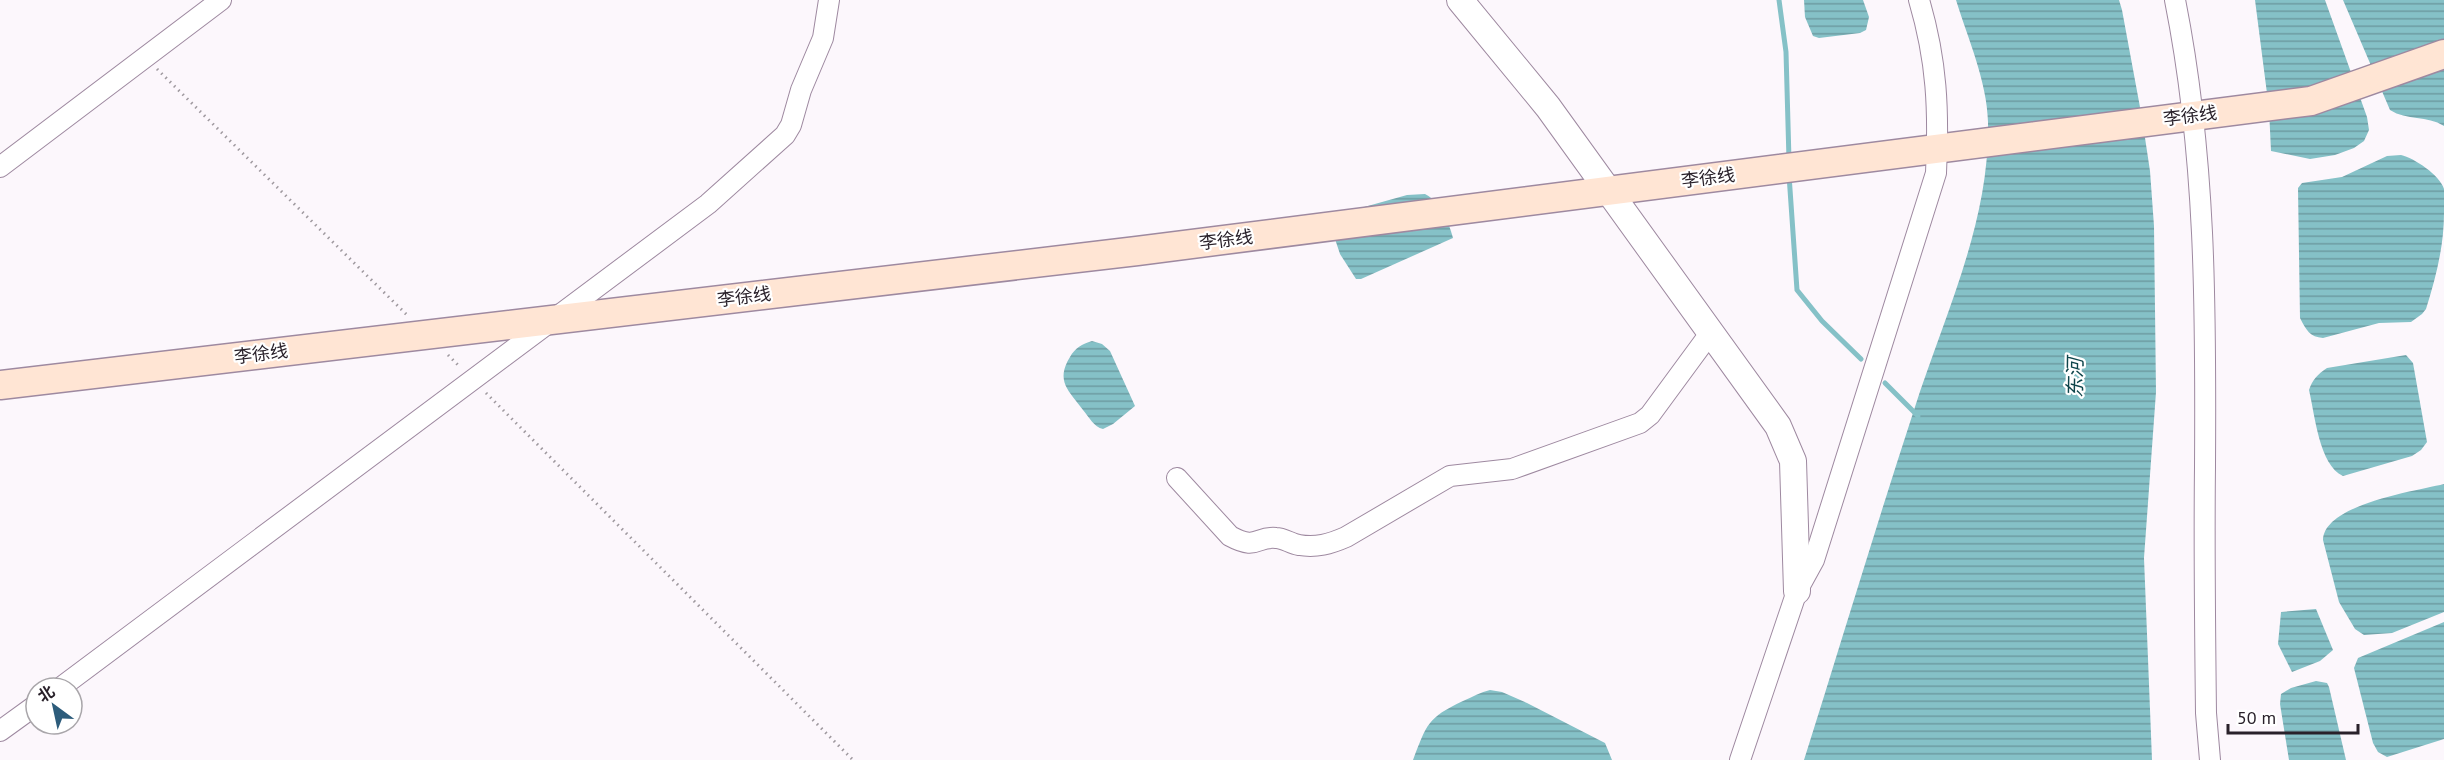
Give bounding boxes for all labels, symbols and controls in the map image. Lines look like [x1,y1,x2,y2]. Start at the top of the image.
street label: 李徐线 [2162,101,2218,130]
street label: 李徐线 [1680,163,1736,192]
street label: 李徐线 [1198,225,1254,254]
street label: 李徐线 [716,282,772,311]
street label: 李徐线 [233,339,289,368]
water label: 东河 [2062,354,2088,398]
north arrow [24,676,84,736]
text: 北 [34,681,58,706]
scale bar [2228,697,2358,735]
text: 50 m [2237,706,2276,729]

